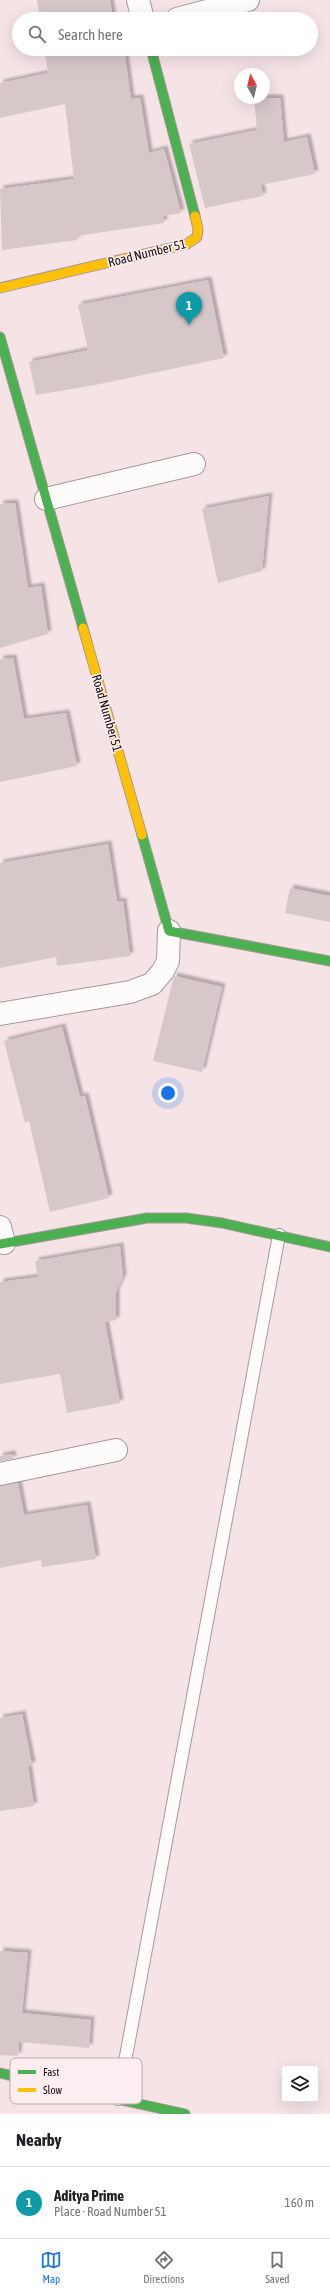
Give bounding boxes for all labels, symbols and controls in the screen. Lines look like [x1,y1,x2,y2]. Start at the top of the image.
search box [12,12,318,56]
icon: search [26,23,48,45]
text: Search here [58,26,123,43]
north arrow [234,68,270,104]
street label: Road Number 51 [106,236,188,270]
pin: 1 [176,292,202,325]
street label: Road Number 51 [89,673,125,753]
your location [158,1083,178,1103]
legend [10,2058,142,2104]
text: Fast [43,2066,59,2078]
map controls [282,2066,318,2102]
button: layers [282,2066,318,2102]
text: Slow [43,2084,62,2096]
text: Nearby [16,2130,62,2150]
text: Aditya Prime [54,2187,124,2204]
text: 1 [26,2195,32,2210]
text: 160 m [285,2195,314,2210]
text: Place · Road Number 51 [54,2204,167,2219]
tab: Map [40,2249,62,2285]
tab: Directions [143,2249,184,2285]
tab: Saved [265,2249,290,2285]

